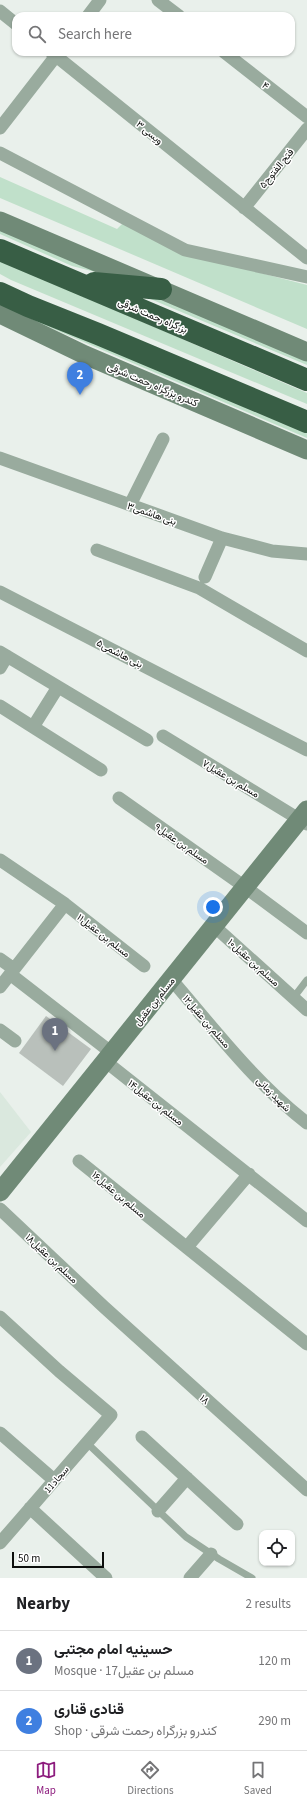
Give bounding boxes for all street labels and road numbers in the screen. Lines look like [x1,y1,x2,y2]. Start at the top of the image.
street label: ۴ [259,79,272,93]
street label: ویسی ۳ [133,118,166,148]
street label: فتح الفتوح۵ [256,145,298,192]
street label: بزرگراه رحمت شرقی [116,295,190,337]
street label: کندرو بزرگراه رحمت شرقی [105,360,201,411]
street label: بنی هاشمی۳ [125,499,178,529]
street label: بنی هاشمی۵ [94,636,145,672]
street label: مسلم بن عقیل۷ [199,756,262,801]
street label: مسلم بن عقیل۹ [152,820,211,868]
street label: مسلم بن عقیل۱۱ [74,911,133,961]
street label: مسلم بن عقیل۱۰ [224,936,282,990]
street label: مسلم بن عقیل [131,975,179,1029]
street label: مسلم بن عقیل۱۲ [179,992,233,1051]
street label: شهید زمانی [253,1074,294,1115]
street label: مسلم بن عقیل۱۴ [125,1077,186,1129]
street label: مسلم بن عقیل۱۶ [89,1168,148,1221]
street label: مسلم بن عقیل۱۸ [22,1231,81,1287]
street label: ۱۸ [196,1392,212,1408]
street label: 11سجاد [41,1463,73,1496]

